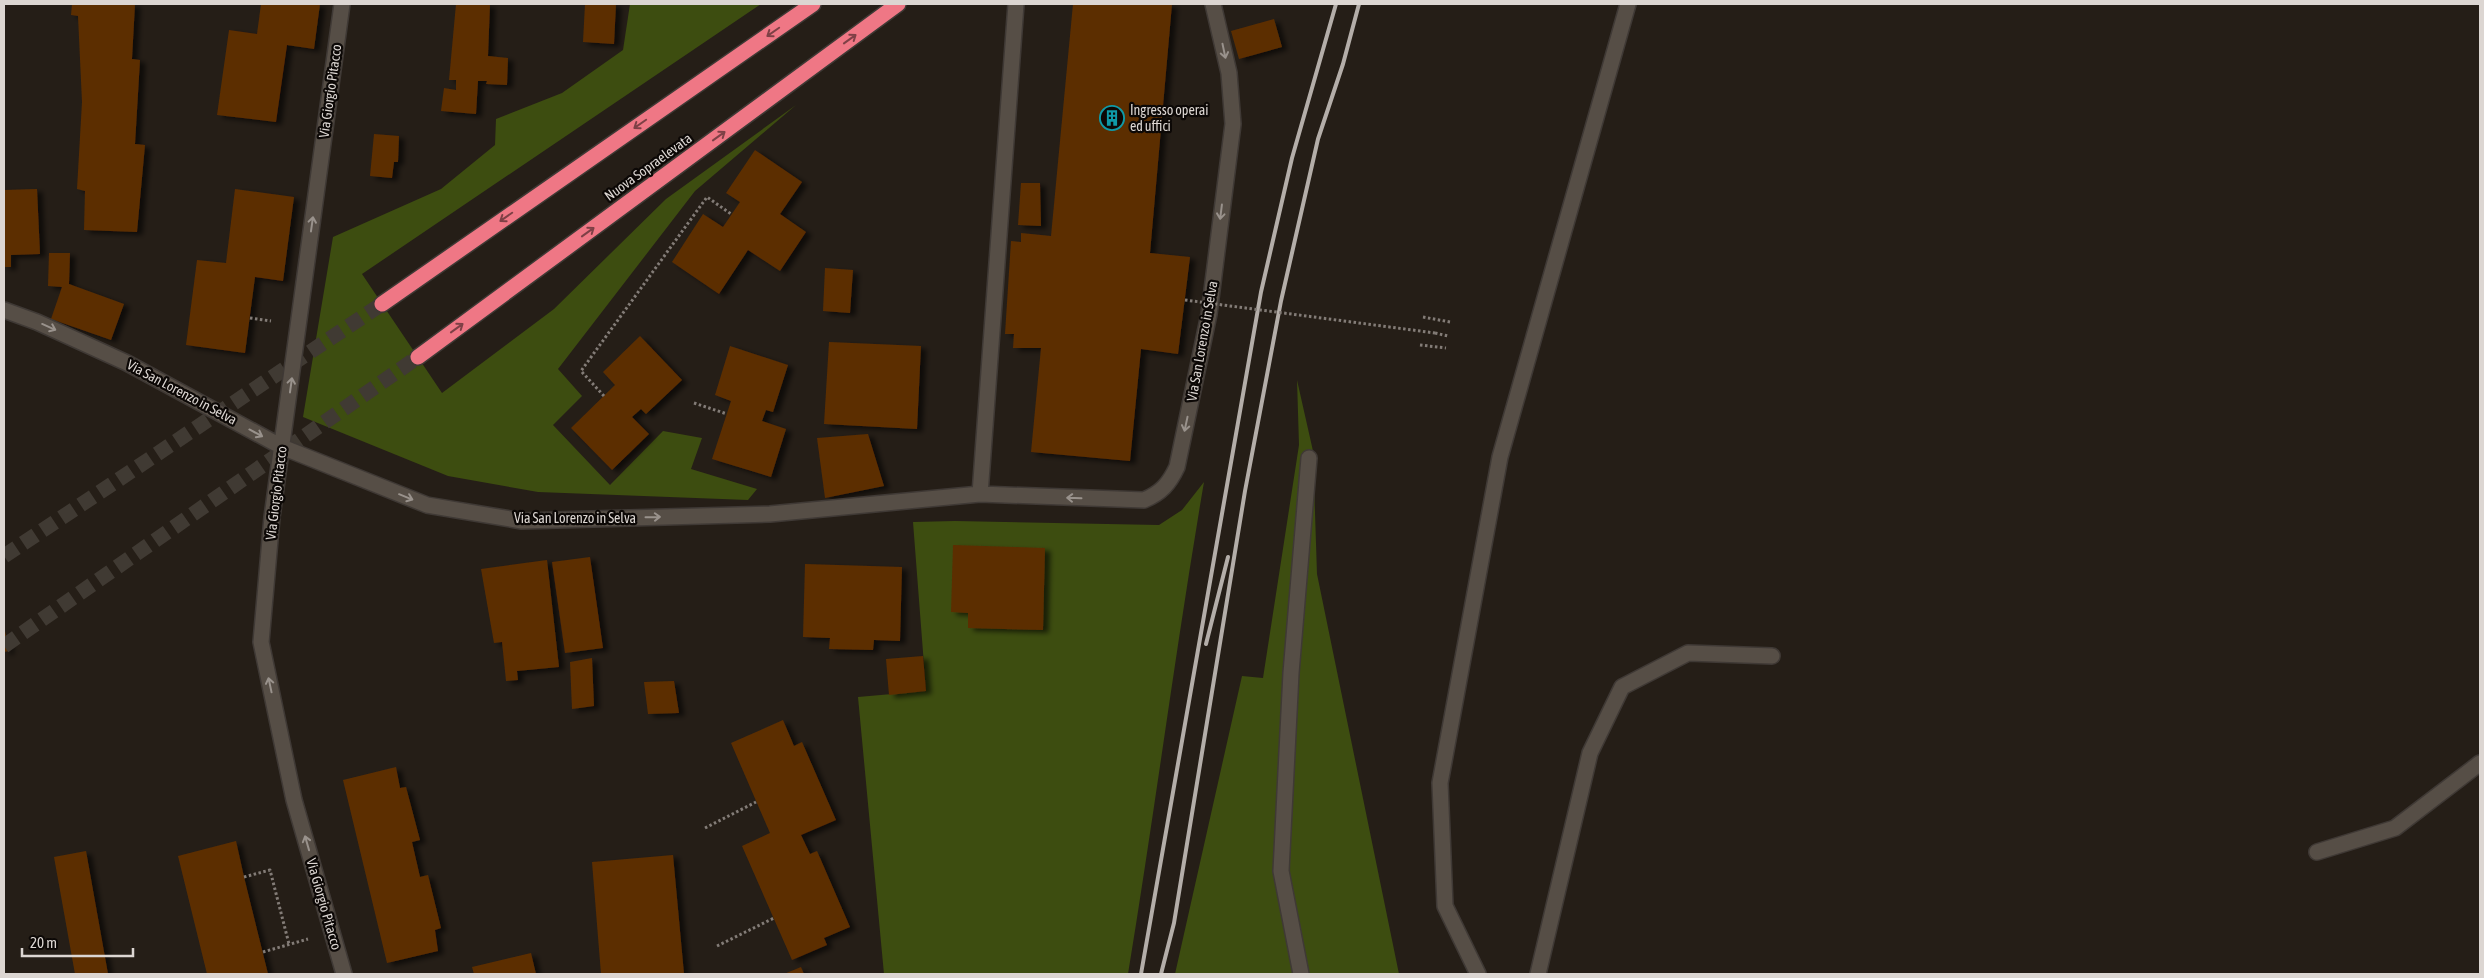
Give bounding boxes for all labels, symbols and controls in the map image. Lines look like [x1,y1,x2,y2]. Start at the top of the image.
one-way arrow [766,27,780,37]
one-way arrow [842,34,856,44]
street label: Via Giorgio Pitacco [316,43,344,139]
one-way arrow [1220,43,1229,59]
place label: Ingresso operai ed uffici [1130,102,1208,134]
building icon: Ingresso operai ed uffici [1099,105,1125,131]
one-way arrow [633,119,647,129]
street label: Nuova Sopraelevata [601,130,695,204]
one-way arrow [712,130,725,141]
one-way arrow [1216,204,1226,220]
one-way arrow [500,212,514,222]
one-way arrow [307,217,317,233]
one-way arrow [581,227,595,237]
street label: Via San Lorenzo in Selva [1184,279,1220,403]
one-way arrow [41,323,56,333]
one-way arrow [450,323,464,333]
street label: Via San Lorenzo in Selva [124,356,240,428]
one-way arrow [286,378,296,394]
one-way arrow [1181,416,1190,432]
one-way arrow [249,428,264,438]
street label: Via Giorgio Pitacco [262,445,290,541]
one-way arrow [398,492,413,502]
one-way arrow [1066,493,1082,502]
street label: Via San Lorenzo in Selva [514,510,636,526]
one-way arrow [644,513,660,522]
one-way arrow [264,677,274,693]
one-way arrow [301,836,311,852]
street label: Via Giorgio Pitacco [303,856,345,952]
scale bar [22,926,134,958]
text: 20 m [30,934,57,951]

